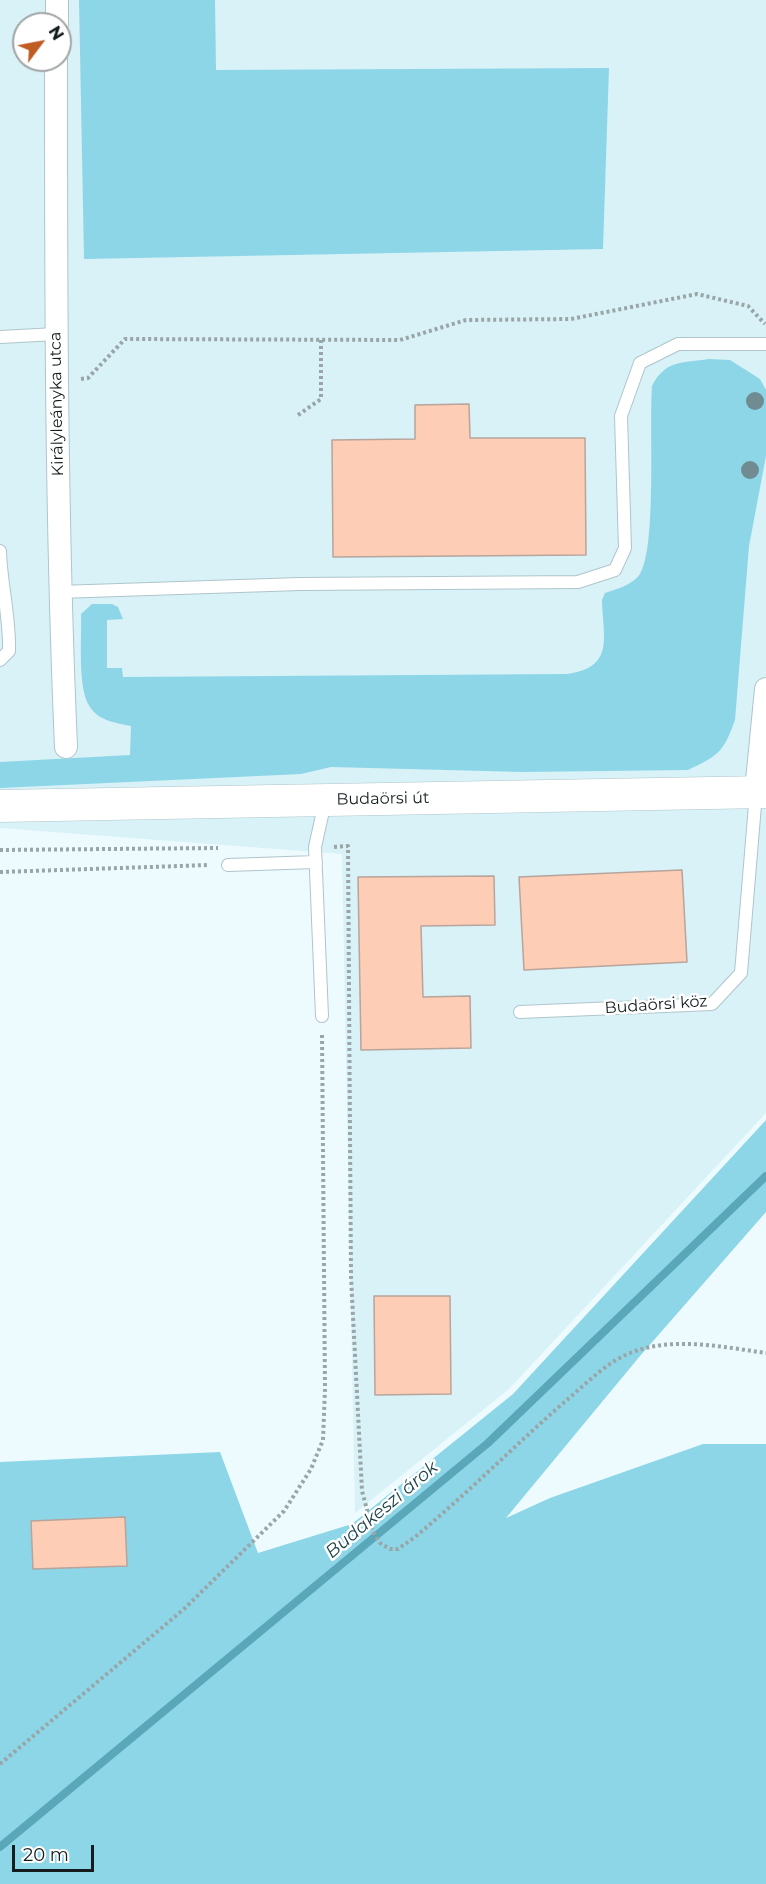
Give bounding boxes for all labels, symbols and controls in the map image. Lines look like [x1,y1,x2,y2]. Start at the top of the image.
north arrow [12,12,72,72]
text: N [45,23,67,44]
street label: Királyleányka utca [46,332,68,476]
street label: Budaörsi út [336,789,430,809]
street label: Budaörsi köz [604,992,708,1018]
water label: Budakeszi árok [321,1457,443,1563]
scale bar [15,1833,98,1871]
text: 20 m [23,1844,69,1866]

